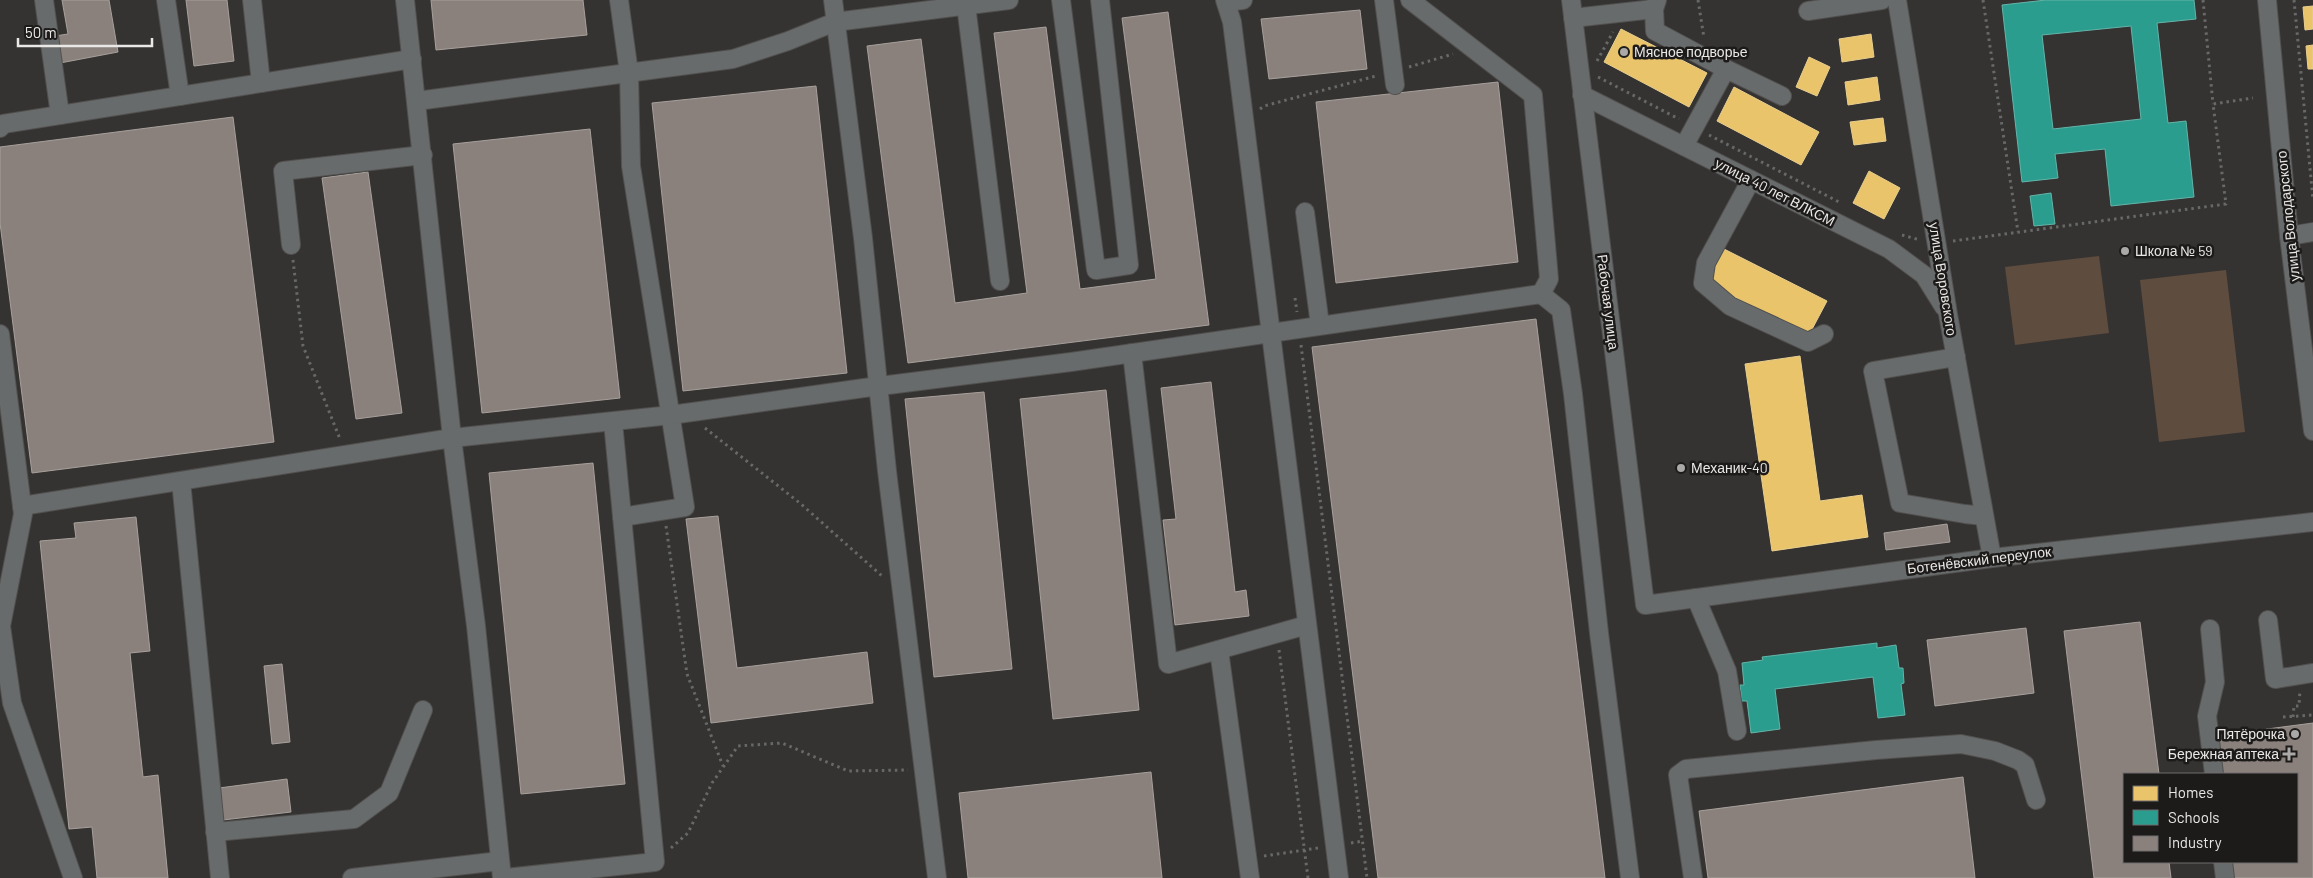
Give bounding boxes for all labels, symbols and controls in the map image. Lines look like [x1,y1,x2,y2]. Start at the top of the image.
scale bar [18,15,151,47]
text: 50 m [25,23,57,41]
place label: Мясное подворье [1634,43,1748,60]
marker: Мясное подворье [1618,46,1630,58]
street label: улица Володарского [2272,150,2303,282]
street label: улица 40 лет ВЛКСМ [1712,154,1838,229]
street label: улица Воровского [1926,221,1961,337]
place label: Школа № 59 [2135,242,2213,259]
marker: Школа № 59 [2119,245,2131,257]
street label: Рабочая улица [1594,253,1623,351]
place label: Механик-40 [1691,459,1768,476]
marker: Механик-40 [1675,462,1687,474]
street label: Ботенёвский переулок [1906,542,2053,577]
place label: Пятёрочка [2216,725,2285,742]
marker: Пятёрочка [2289,728,2301,740]
place label: Бережная аптека [2168,745,2279,762]
marker: Бережная аптека [2283,748,2295,760]
legend [2123,773,2298,863]
text: Homes [2168,783,2213,801]
text: Schools [2168,808,2220,826]
text: Industry [2168,833,2222,851]

